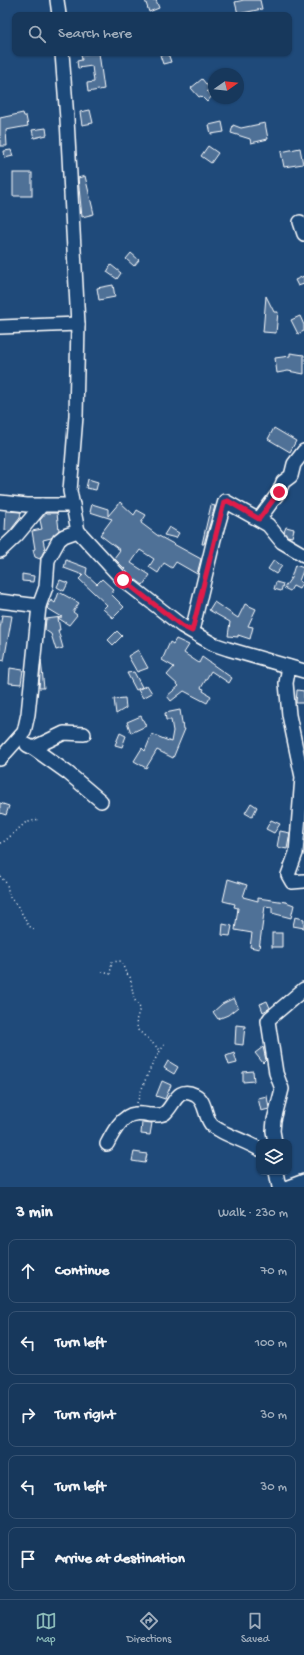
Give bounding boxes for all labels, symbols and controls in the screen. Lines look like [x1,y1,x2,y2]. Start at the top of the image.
search box [12,12,292,56]
icon: search [26,23,48,45]
text: Search here [58,25,132,43]
north arrow [208,68,244,104]
route end [270,483,288,501]
route start [114,571,132,589]
map controls [256,1139,292,1175]
button: layers [256,1139,292,1175]
text: 3 min [16,1203,53,1223]
text: Walk · 230 m [218,1206,288,1221]
icon: ahead [17,1260,39,1282]
text: Continue [55,1262,109,1280]
text: 70 m [261,1264,287,1279]
icon: left [17,1332,39,1354]
text: Turn left [55,1334,106,1352]
text: 100 m [255,1336,287,1351]
icon: right [17,1404,39,1426]
text: Turn right [55,1406,115,1424]
text: 30 m [261,1408,287,1423]
icon: left [17,1476,39,1498]
text: Turn left [55,1478,106,1496]
text: 30 m [261,1480,287,1495]
icon: arrive [17,1548,39,1570]
text: Arrive at destination [55,1550,185,1568]
tab: Map [35,1610,57,1646]
tab: Directions [127,1610,171,1646]
tab: Saved [241,1610,269,1646]

